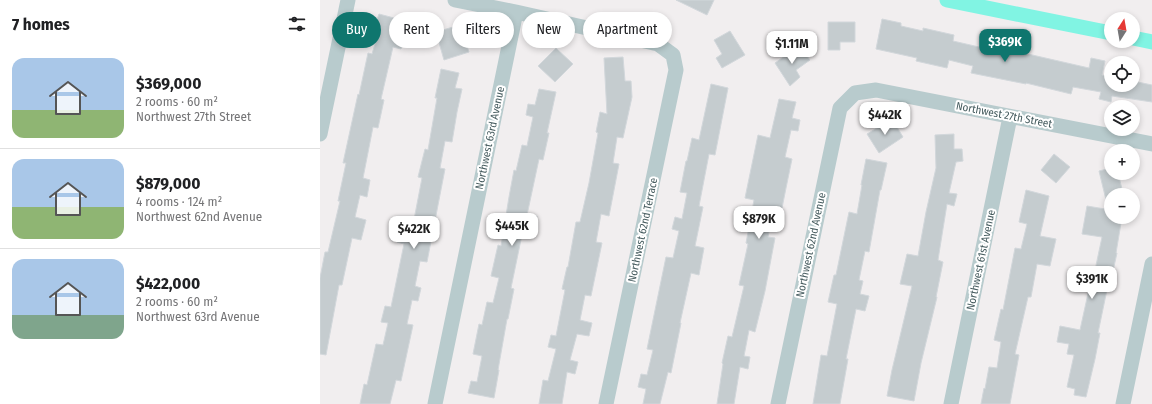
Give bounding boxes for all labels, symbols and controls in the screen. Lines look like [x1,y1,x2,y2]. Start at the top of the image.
chip: Buy [332,12,381,48]
chip: Rent [389,12,444,48]
chip: Filters [452,12,514,48]
chip: New [522,12,575,48]
chip: Apartment [583,12,672,48]
north arrow [1104,12,1140,48]
map controls [1104,12,1140,224]
icon: filters [286,13,308,35]
text: 7 homes [12,14,70,35]
pin: $369K [977,29,1033,63]
pin: $1.11M [759,31,825,65]
text: $369K [988,34,1022,49]
text: $1.11M [775,36,809,51]
button: locate [1104,56,1140,92]
text: $369,000 [136,73,201,94]
icon: home [44,74,92,122]
street label: Northwest 63rd Avenue [473,85,507,191]
text: 2 rooms · 60 m² [136,94,218,109]
street label: Northwest 27th Street [955,99,1053,131]
button: layers [1104,100,1140,136]
pin: $442K [857,102,913,136]
text: $442K [868,107,902,122]
text: Northwest 27th Street [136,109,251,124]
button: + [1104,144,1140,180]
text: $879,000 [136,173,201,194]
icon: home [44,175,92,223]
street label: Northwest 62nd Terrace [626,177,660,283]
button: − [1104,188,1140,224]
street label: Northwest 62nd Avenue [794,191,828,299]
text: 4 rooms · 124 m² [136,194,222,209]
pin: $879K [731,206,787,240]
text: Northwest 62nd Avenue [136,209,262,224]
street label: Northwest 61st Avenue [964,209,998,311]
text: $879K [743,211,775,226]
pin: $445K [484,213,540,247]
pin: $422K [386,216,442,250]
text: $445K [495,218,529,233]
text: $422K [398,221,430,236]
pin: $391K [1064,266,1120,300]
text: $391K [1076,271,1108,286]
text: $422,000 [136,273,200,294]
icon: home [44,275,92,323]
text: 2 rooms · 60 m² [136,294,218,309]
text: Northwest 63rd Avenue [136,309,260,324]

